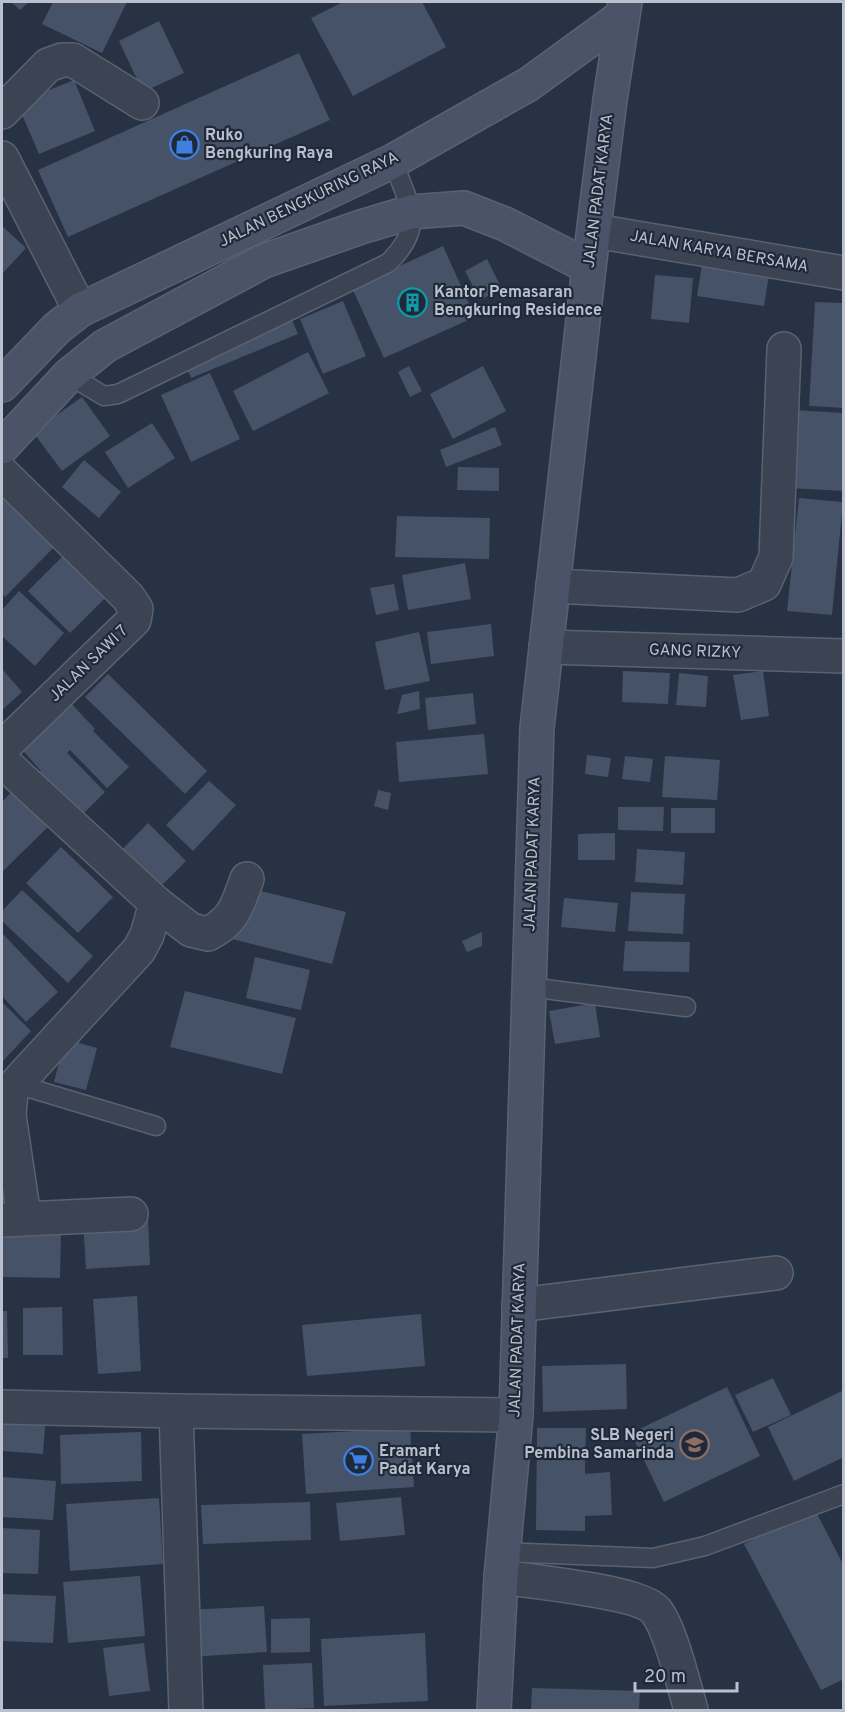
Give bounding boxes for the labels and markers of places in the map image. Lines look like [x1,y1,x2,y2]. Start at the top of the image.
place label: Ruko Bengkuring Raya [205,126,333,164]
shop icon: Ruko Bengkuring Raya [168,129,200,161]
place label: Kantor Pemasaran Bengkuring Residence [434,283,602,321]
building icon: Kantor Pemasaran Bengkuring Residence [397,286,429,318]
place label: SLB Negeri Pembina Samarinda [524,1426,674,1464]
school or university icon: SLB Negeri Pembina Samarinda [679,1429,711,1461]
place label: Eramart Padat Karya [379,1442,470,1480]
supermarket icon: Eramart Padat Karya [342,1445,374,1477]

